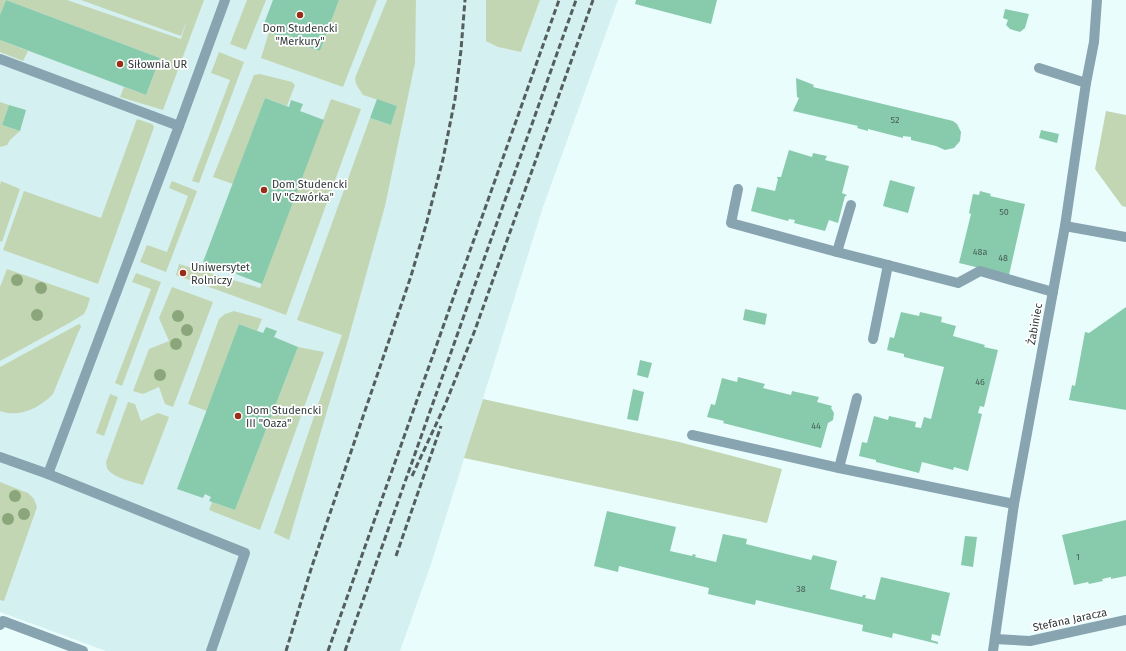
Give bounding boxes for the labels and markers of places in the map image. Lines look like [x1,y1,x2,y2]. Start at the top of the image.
marker: Dom Studencki "Merkury" [295,10,305,20]
place label: Dom Studencki "Merkury" [262,22,338,48]
place label: Siłownia UR [128,58,187,71]
marker: Siłownia UR [115,59,125,69]
place label: Dom Studencki IV "Czwórka" [272,178,347,204]
marker: Dom Studencki IV "Czwórka" [259,185,269,195]
place label: Uniwersytet Rolniczy [191,261,250,287]
marker: Uniwersytet Rolniczy [178,268,188,278]
place label: Dom Studencki III "Oaza" [246,404,321,430]
marker: Dom Studencki III "Oaza" [233,411,243,421]

